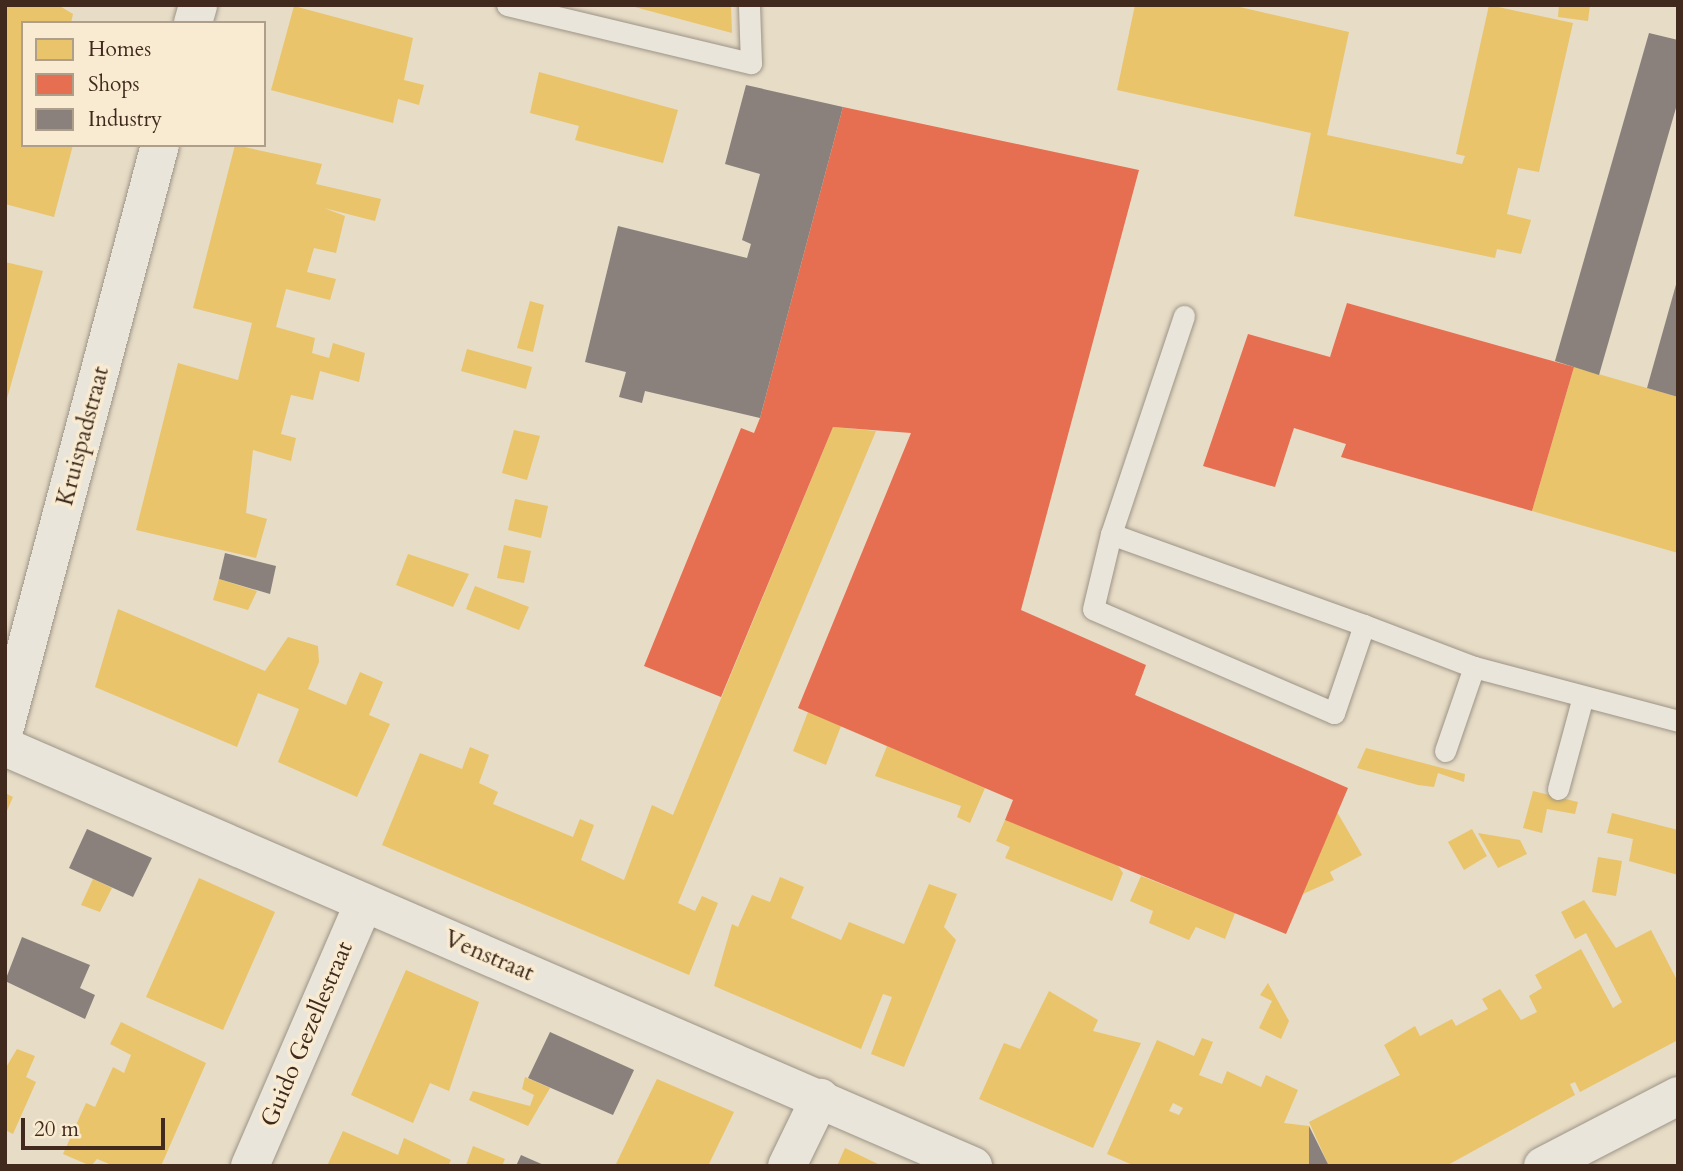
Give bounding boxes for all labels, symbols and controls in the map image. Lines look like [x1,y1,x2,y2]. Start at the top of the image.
legend [21,21,266,147]
text: Homes [88,35,151,64]
text: Shops [88,70,140,99]
text: Industry [88,105,162,134]
street label: Kruispadstraat [51,363,115,509]
street label: Venstraat [440,924,538,988]
street label: Guido Gezellestraat [255,937,359,1131]
scale bar [24,1104,168,1148]
text: 20 m [34,1115,79,1144]

